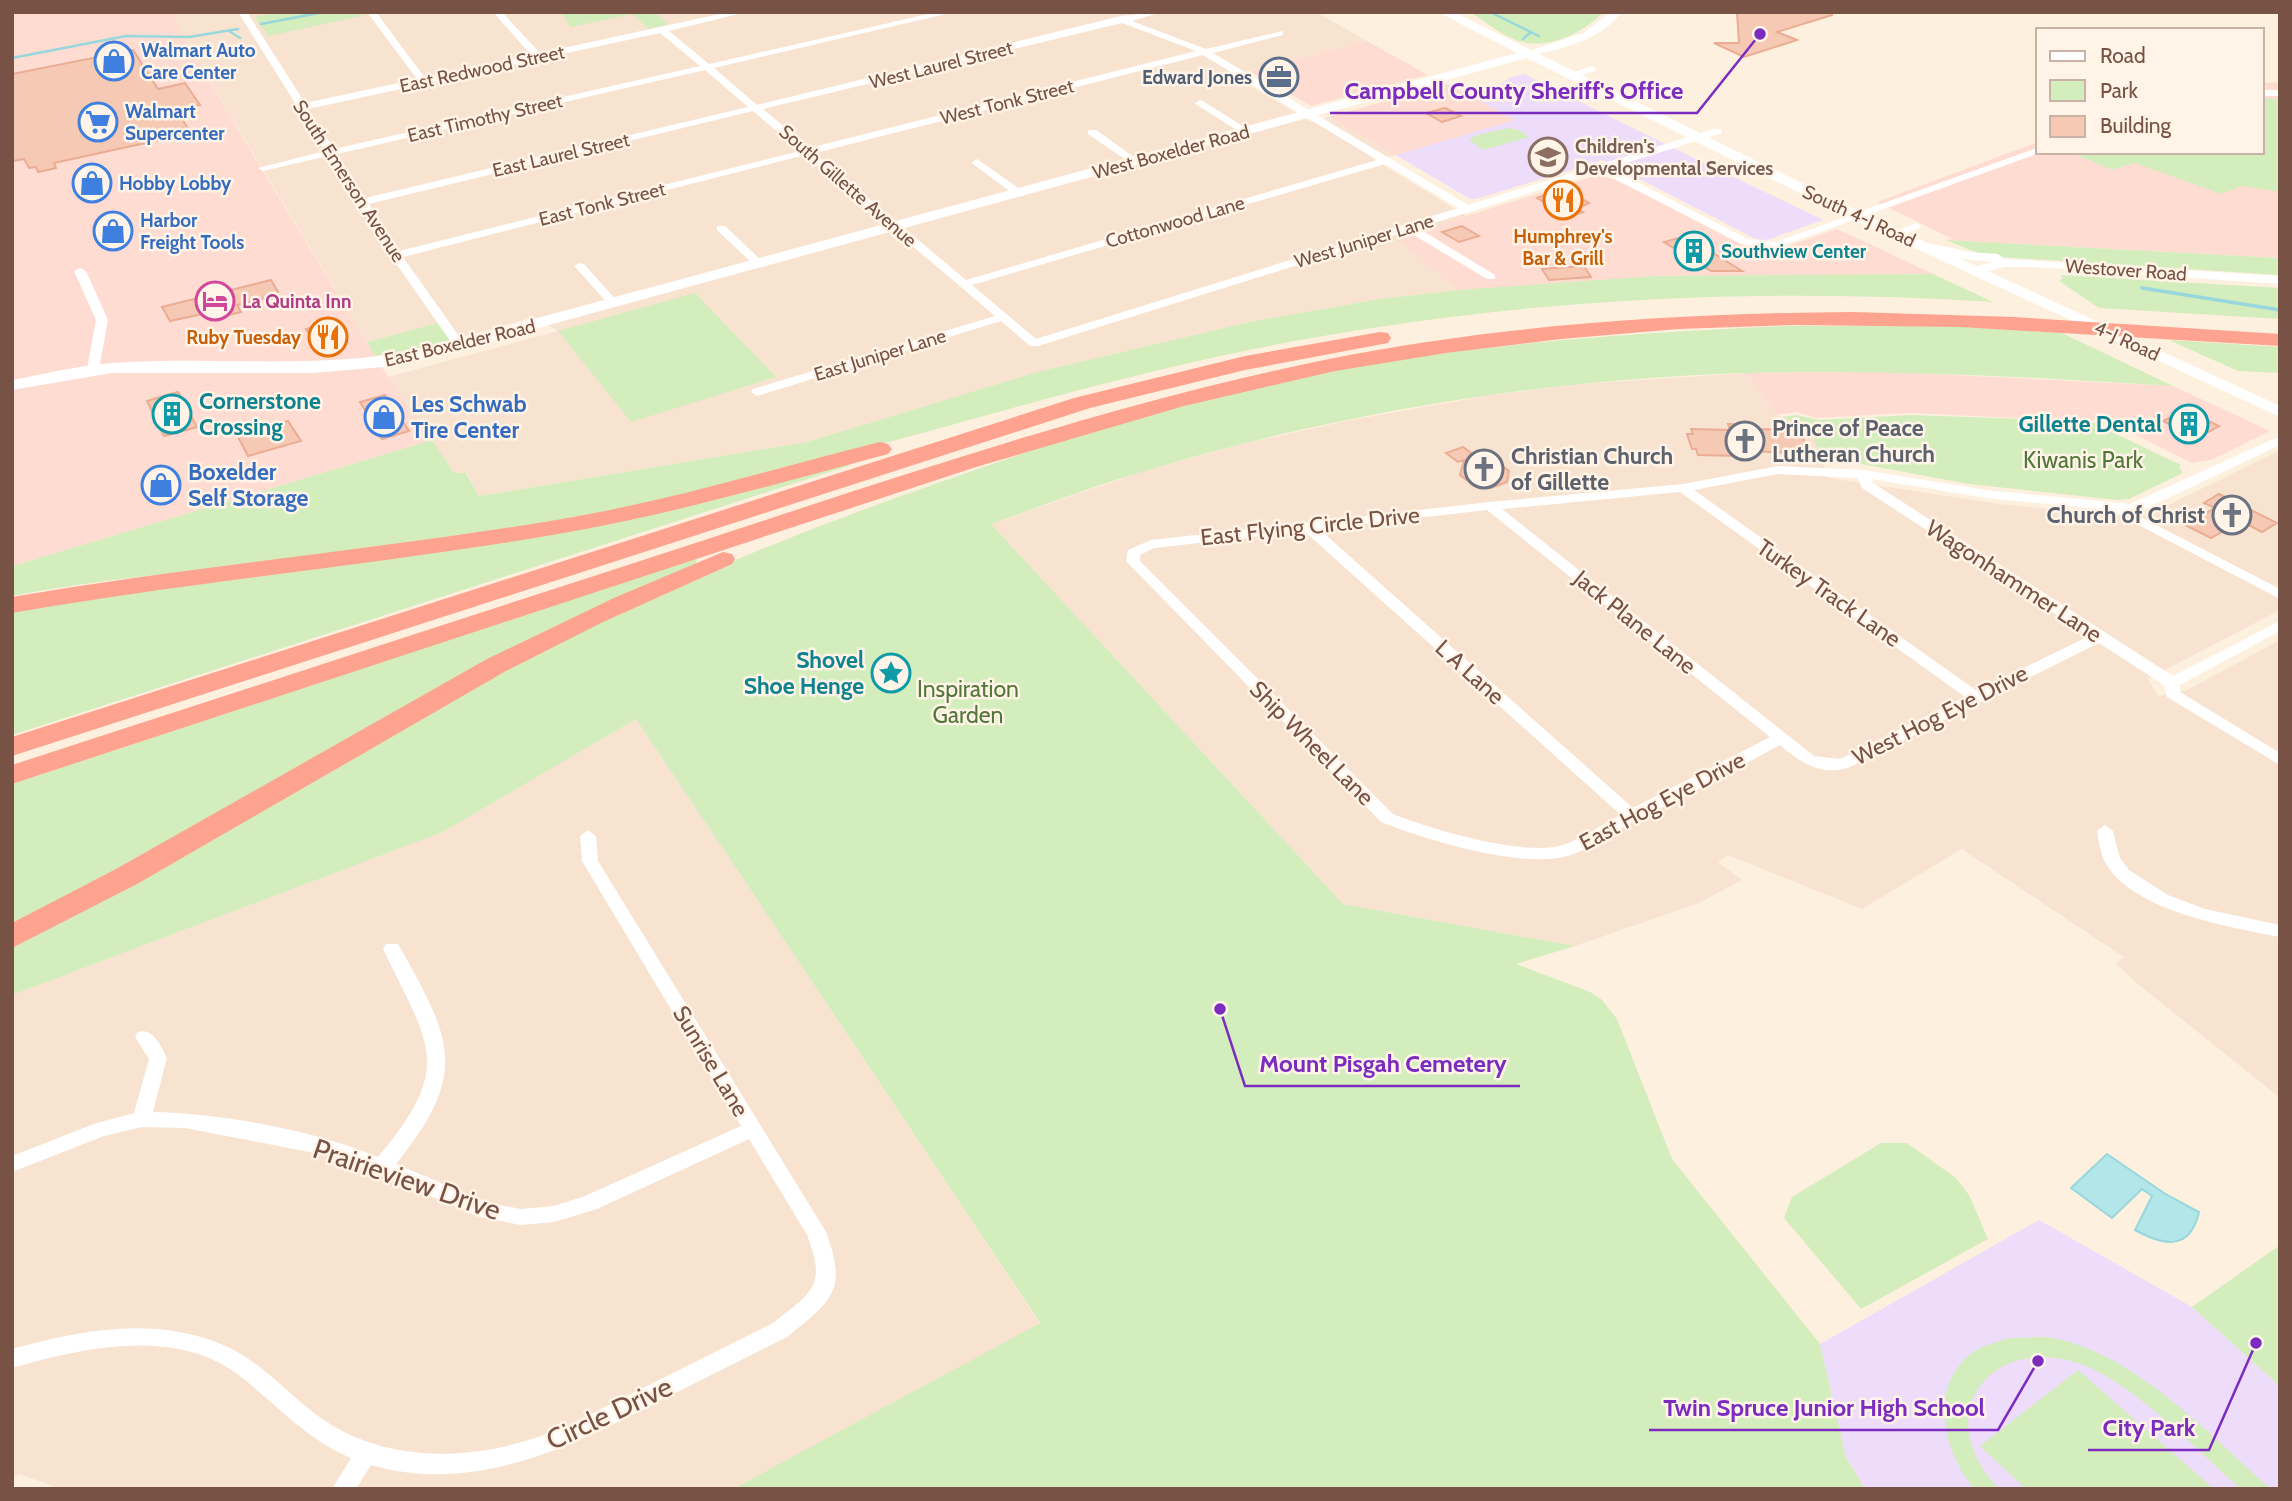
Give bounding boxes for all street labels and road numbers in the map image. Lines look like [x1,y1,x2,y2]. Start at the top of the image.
street label: West Laurel Street [867,36,1016,94]
street label: East Redwood Street [398,40,567,98]
street label: West Tonk Street [938,74,1077,130]
street label: East Timothy Street [405,89,565,147]
street label: South Emerson Avenue [288,96,410,267]
street label: South Gillette Avenue [775,120,922,252]
street label: West Boxelder Road [1090,120,1252,184]
street label: East Laurel Street [490,128,632,182]
street label: East Tonk Street [536,177,668,231]
street label: South 4-J Road [1799,180,1919,252]
street label: Cottonwood Lane [1103,191,1248,253]
street label: West Juniper Lane [1292,209,1437,273]
street label: Westover Road [2064,254,2188,286]
street label: East Boxelder Road [382,314,538,372]
street label: 4-J Road [2091,316,2163,366]
street label: East Juniper Lane [811,324,949,386]
street label: East Flying Circle Drive [1199,501,1421,551]
street label: Wagonhammer Lane [1921,514,2107,648]
street label: Turkey Track Lane [1752,533,1907,653]
street label: Jack Plane Lane [1567,564,1702,680]
street label: L A Lane [1430,634,1510,710]
street label: West Hog Eye Drive [1848,659,2032,771]
street label: Ship Wheel Lane [1244,675,1380,811]
street label: East Hog Eye Drive [1574,745,1750,856]
street label: Sunrise Lane [667,1001,755,1122]
street label: Prairieview Drive [309,1131,505,1227]
street label: Circle Drive [541,1369,677,1457]

